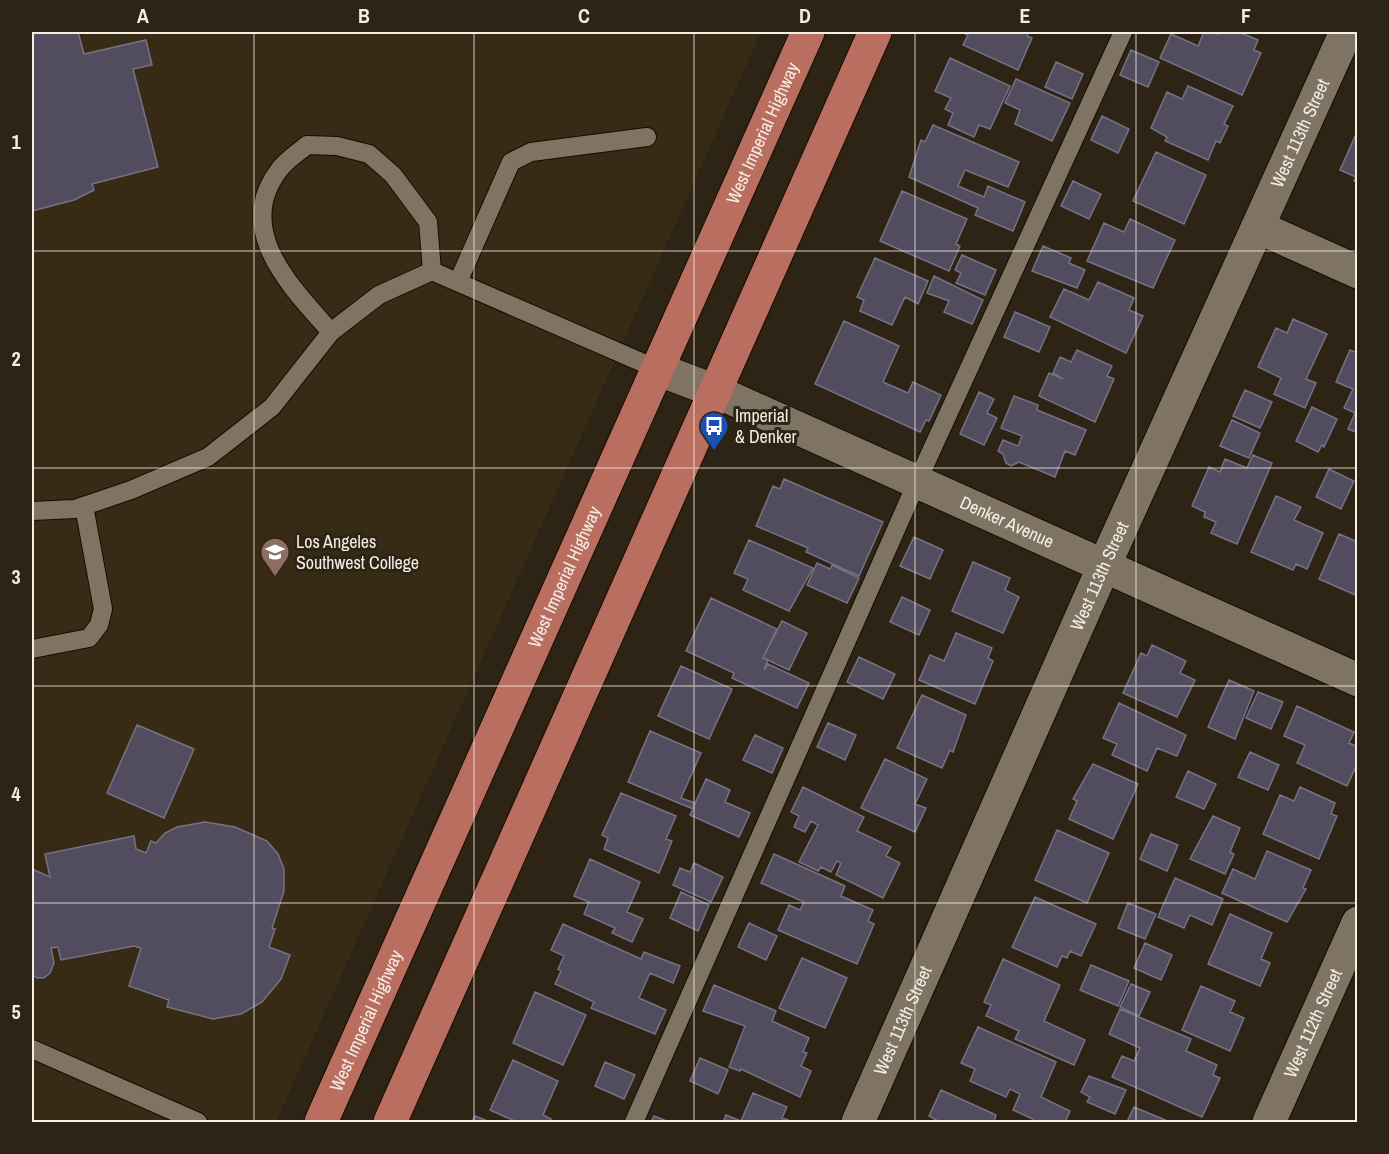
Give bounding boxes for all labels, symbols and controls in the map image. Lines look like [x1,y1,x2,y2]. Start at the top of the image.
text: A [137,2,149,29]
text: B [358,2,370,29]
text: C [578,2,590,29]
text: D [799,2,811,29]
text: E [1020,2,1031,29]
text: F [1241,2,1251,29]
street label: West Imperial Highway [720,58,805,208]
street label: West 113th Street [1264,75,1335,192]
text: 1 [11,128,21,155]
text: 2 [11,345,21,372]
place label: Imperial & Denker [735,403,797,449]
bus stop icon: Imperial & Denker [698,410,730,452]
street label: Denker Avenue [956,490,1058,554]
street label: West Imperial Highway [522,501,607,651]
street label: West 113th Street [1064,517,1135,634]
place label: Los Angeles Southwest College [296,529,419,575]
school or university icon: Los Angeles Southwest College [259,536,291,578]
text: 3 [11,563,21,590]
text: 4 [11,780,21,807]
street label: West Imperial Highway [323,945,409,1095]
street label: West 113th Street [867,962,938,1079]
street label: West 112th Street [1277,965,1348,1082]
text: 5 [11,998,21,1025]

